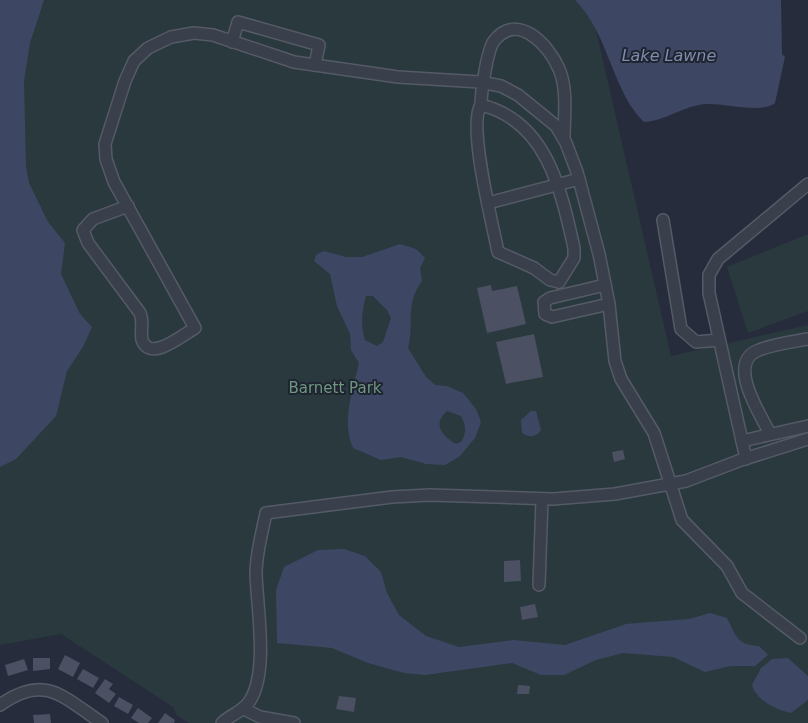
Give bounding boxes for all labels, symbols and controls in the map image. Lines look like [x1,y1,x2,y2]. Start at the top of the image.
water label: Lake Lawne [622,46,717,65]
park label: Barnett Park [288,379,382,397]

